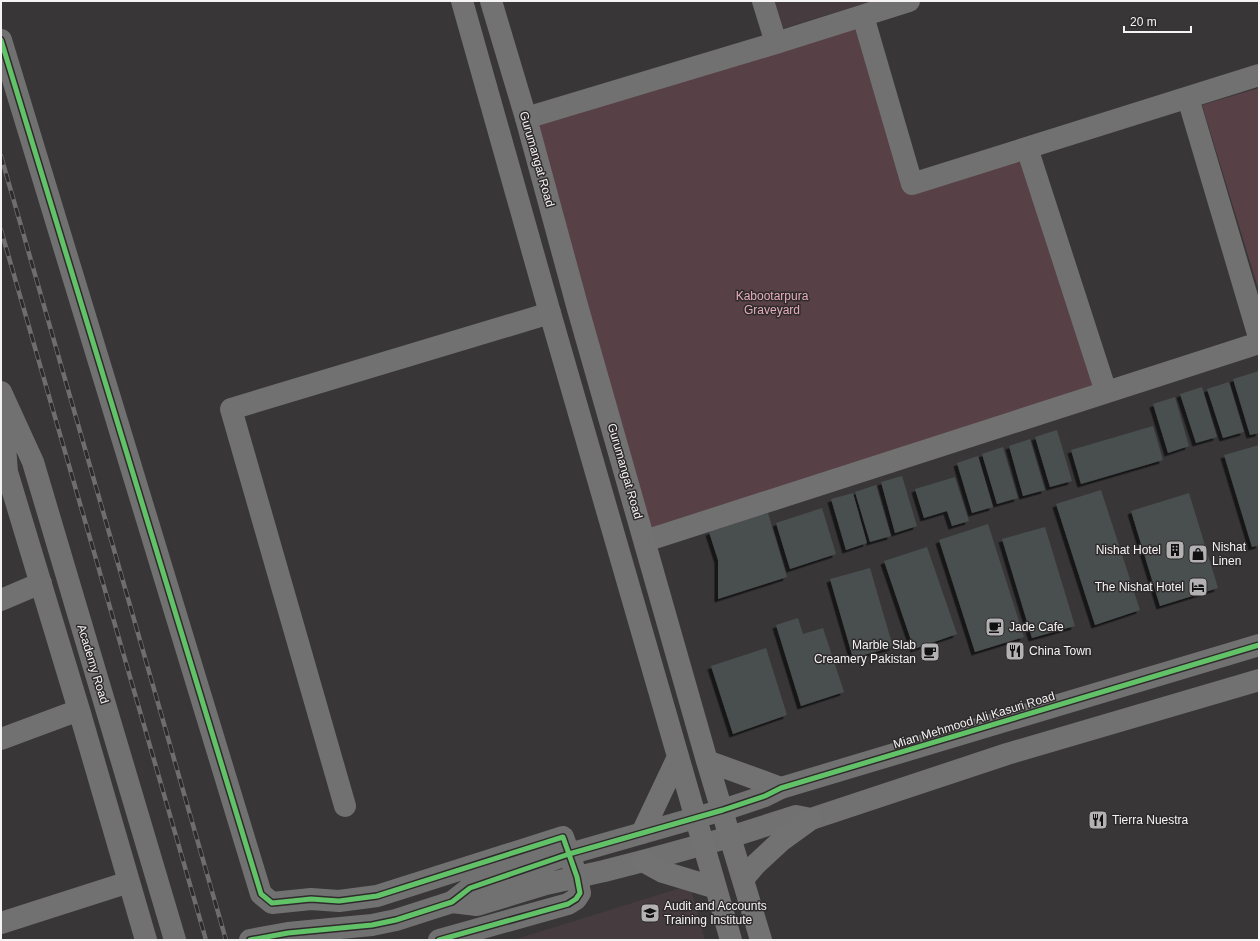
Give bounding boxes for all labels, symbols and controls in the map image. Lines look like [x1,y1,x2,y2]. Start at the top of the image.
scale bar [1124,8,1191,34]
text: 20 m [1130,15,1157,29]
street label: Gurumangat Road [517,110,557,208]
park label: Kabootarpura Graveyard [736,289,809,317]
street label: Gurumangat Road [605,422,645,520]
building icon: Nishat Hotel [1164,539,1186,561]
place label: Nishat Linen [1212,540,1247,568]
place label: Nishat Hotel [1096,543,1161,557]
shop icon: Nishat Linen [1187,543,1209,565]
hotel icon: The Nishat Hotel [1187,576,1209,598]
place label: The Nishat Hotel [1095,580,1184,594]
cafe icon: Jade Cafe [984,616,1006,638]
place label: Jade Cafe [1009,620,1064,634]
street label: Academy Road [74,623,112,705]
place label: Marble Slab Creamery Pakistan [814,638,916,666]
restaurant icon: China Town [1004,640,1026,662]
cafe icon: Marble Slab Creamery Pakistan [919,641,941,663]
place label: China Town [1029,644,1091,658]
street label: Mian Mehmood Ali Kasuri Road [892,689,1056,751]
restaurant icon: Tierra Nuestra [1087,809,1109,831]
place label: Tierra Nuestra [1112,813,1189,827]
place label: Audit and Accounts Training Institute [664,899,767,927]
school or university icon: Audit and Accounts Training Institute [639,902,661,924]

